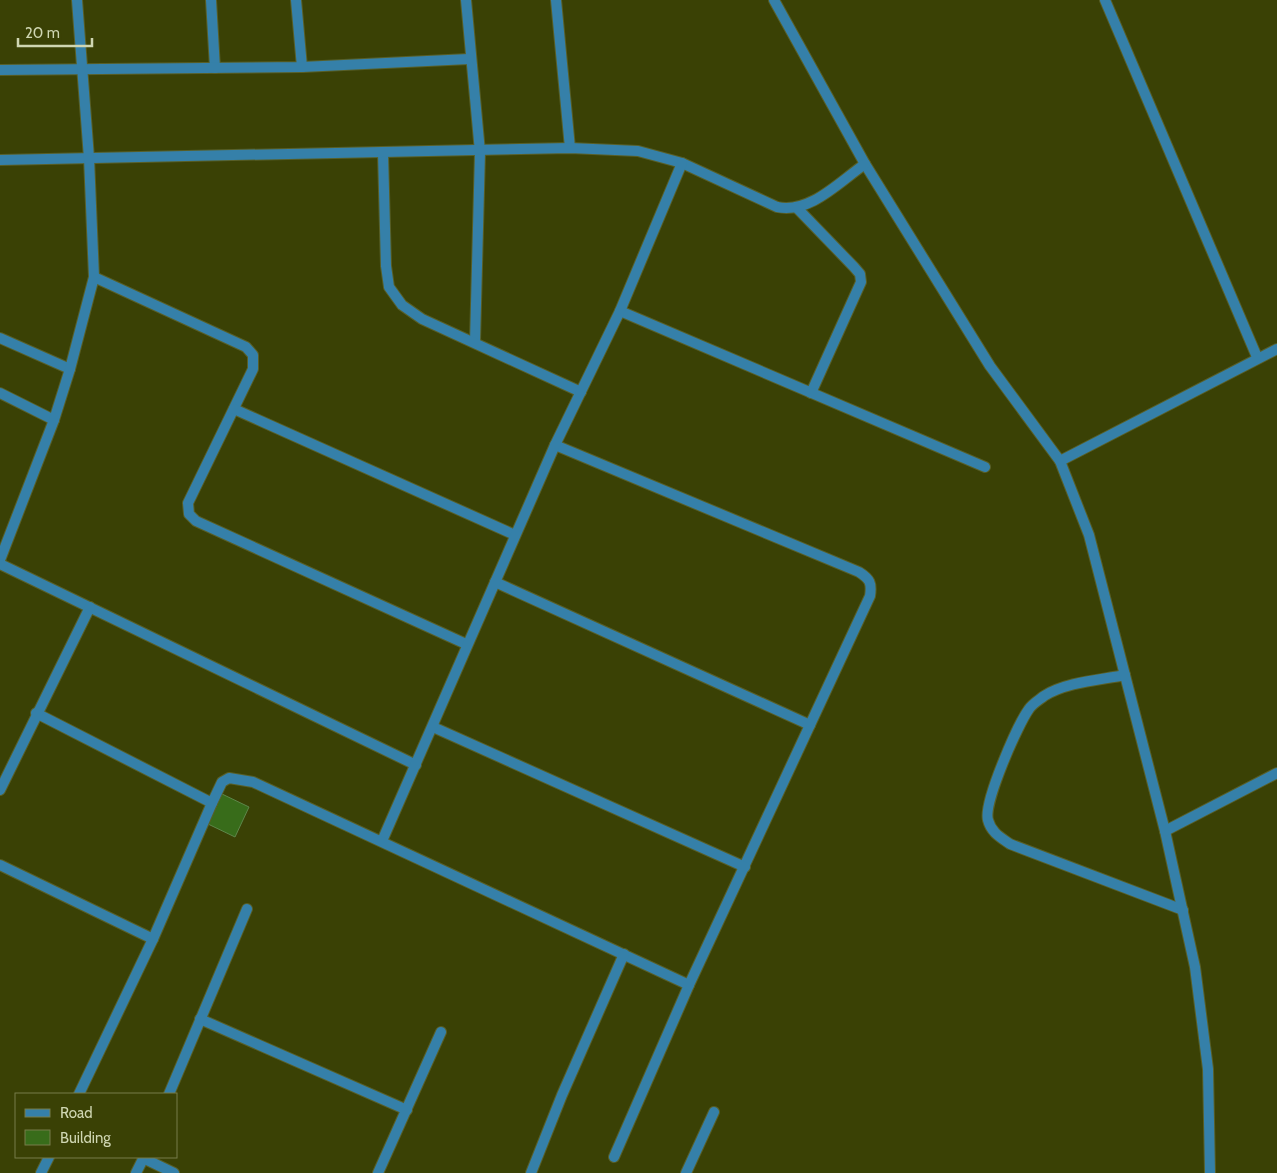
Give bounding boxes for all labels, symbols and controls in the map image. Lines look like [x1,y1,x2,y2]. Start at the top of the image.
scale bar [18,15,91,47]
text: 20 m [25,24,60,42]
legend [15,1093,178,1158]
text: Road [60,1104,93,1122]
text: Building [60,1129,111,1147]

